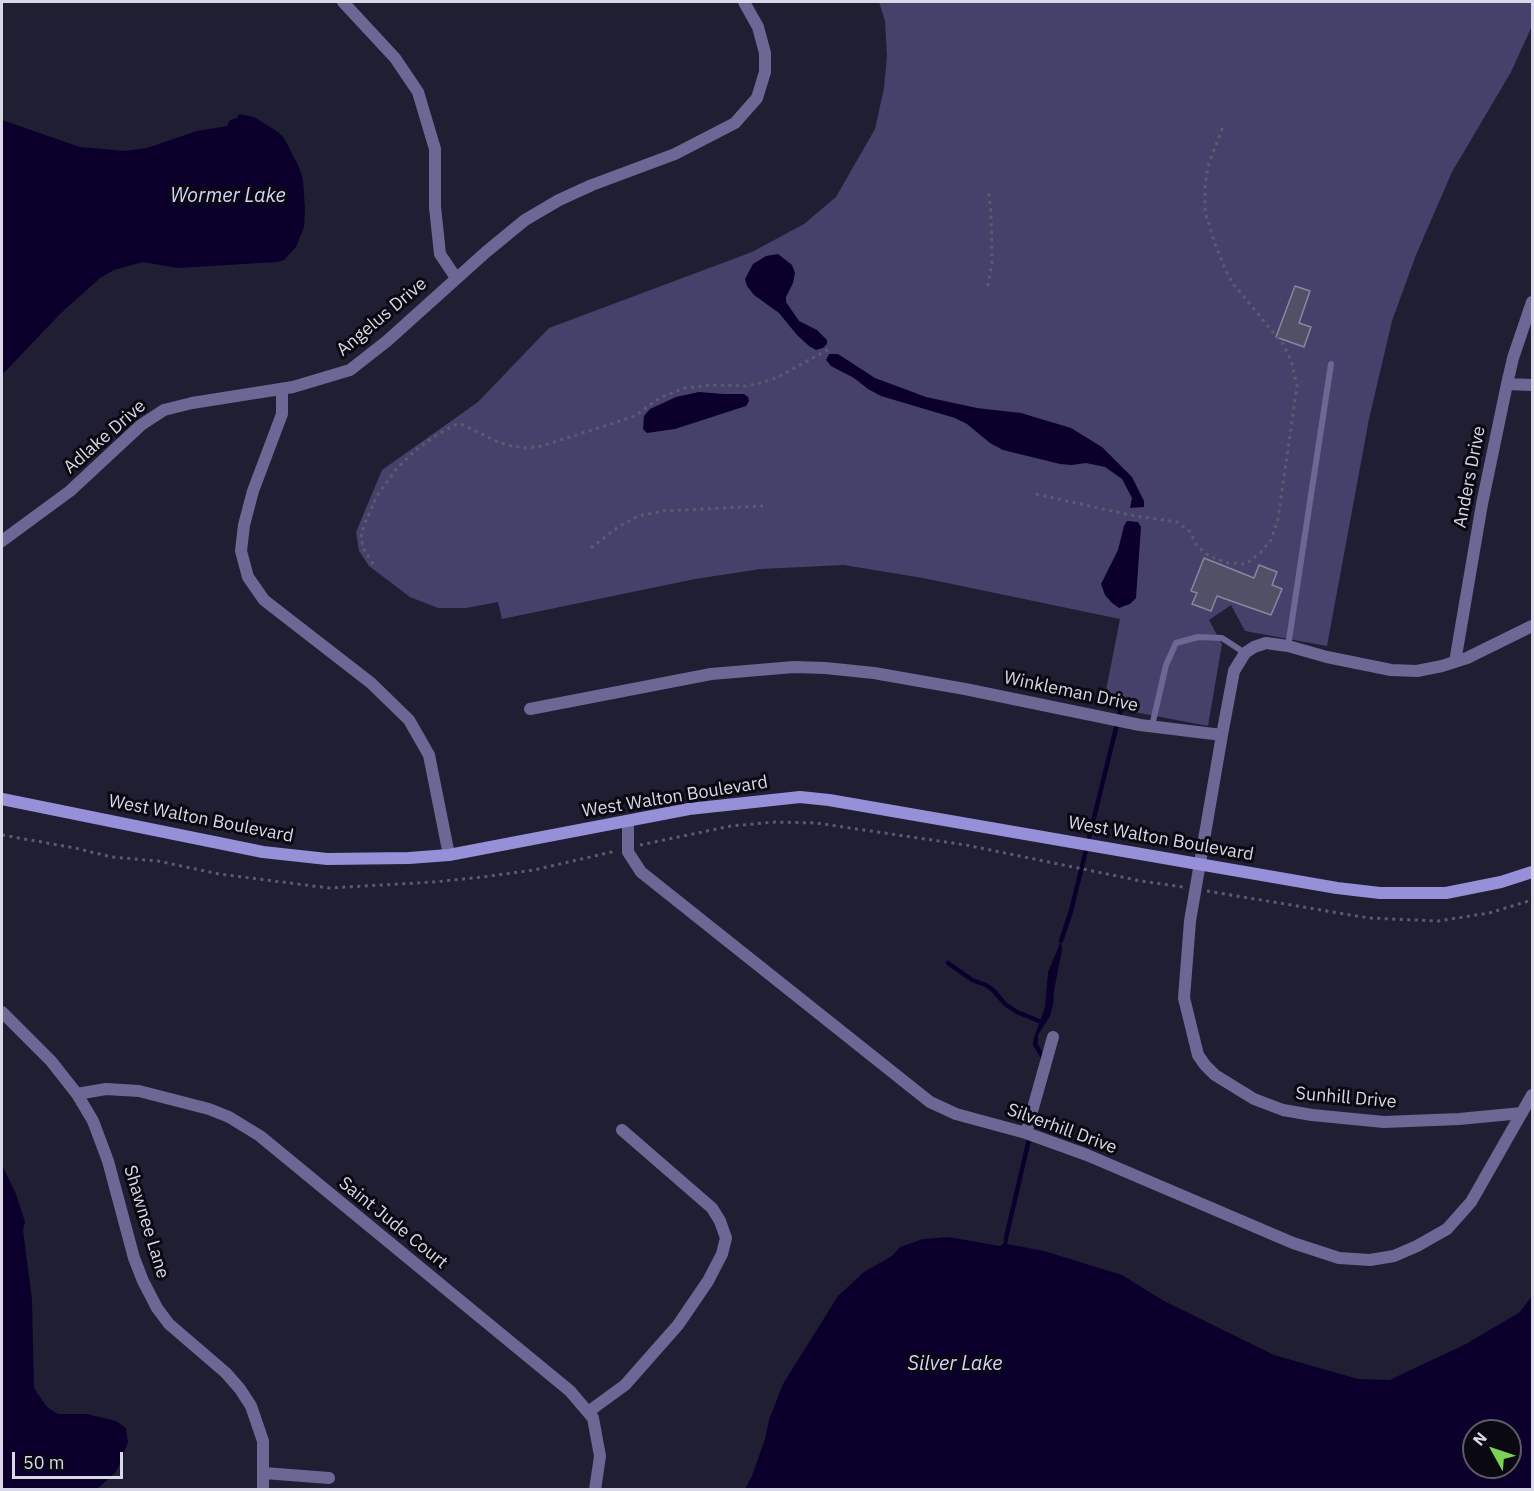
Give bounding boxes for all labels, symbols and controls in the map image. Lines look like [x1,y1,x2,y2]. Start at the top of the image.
water label: Wormer Lake [170,184,286,208]
street label: Angelus Drive [333,273,431,361]
street label: Adlake Drive [60,396,150,478]
street label: Anders Drive [1450,424,1490,530]
street label: Winkleman Drive [1002,667,1140,717]
street label: West Walton Boulevard [581,772,769,822]
street label: West Walton Boulevard [107,790,295,848]
street label: West Walton Boulevard [1067,812,1255,866]
street label: Sunhill Drive [1295,1083,1397,1113]
street label: Silverhill Drive [1004,1099,1120,1159]
street label: Shawnee Lane [119,1163,173,1281]
street label: Saint Jude Court [334,1173,452,1273]
water label: Silver Lake [908,1352,1002,1376]
north arrow [1462,1419,1522,1479]
text: N [1468,1428,1491,1450]
scale bar [15,1440,126,1478]
text: 50 m [23,1451,65,1474]

